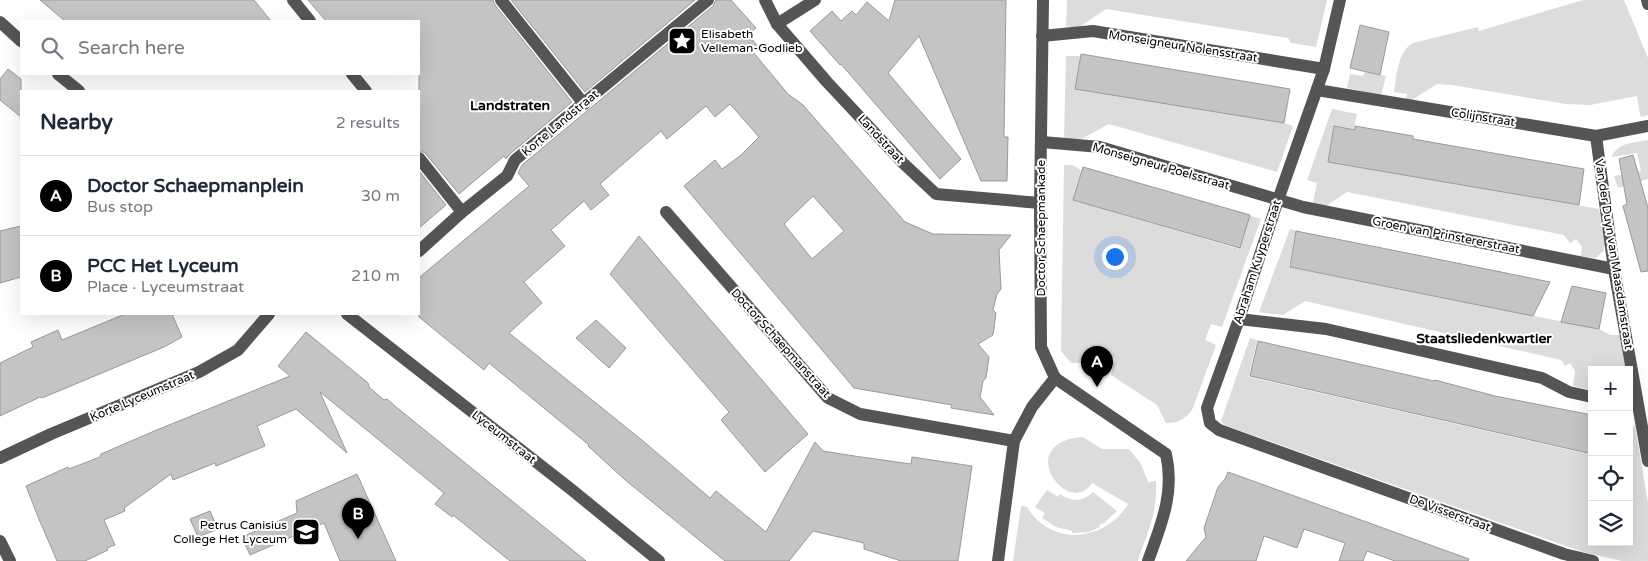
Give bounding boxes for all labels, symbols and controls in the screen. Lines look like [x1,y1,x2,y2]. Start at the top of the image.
search box [20,20,420,75]
place icon: Elisabeth Velleman-Godlieb [667,26,697,56]
place label: Elisabeth Velleman-Godlieb [701,27,803,55]
street label: Monseigneur Nolensstraat [1107,27,1259,65]
icon: search [38,34,66,62]
text: Search here [78,37,185,59]
street label: Korte Landstraat [519,87,601,159]
district label: Landstraten [470,97,550,114]
street label: Colijnstraat [1450,105,1516,129]
text: Nearby [40,110,113,135]
street label: Landstraat [855,112,907,167]
text: 2 results [336,113,400,133]
street label: Monseigneur Poelsstraat [1091,140,1231,192]
street label: Van der Duyn van Maasdamstraat [1592,158,1636,351]
street label: Doctor Schaepmankade [1034,159,1048,296]
text: Doctor Schaepmanplein [87,175,304,197]
text: A [50,186,62,206]
text: 30 m [361,186,400,206]
text: Bus stop [87,197,153,217]
street label: Abraham Kuyperstraat [1230,198,1284,326]
street label: Groen van Prinstererstraat [1371,214,1521,256]
your location [1102,244,1128,270]
text: PCC Het Lyceum [87,255,239,277]
text: B [50,266,62,286]
text: 210 m [351,266,400,286]
text: Place · Lyceumstraat [87,277,244,297]
street label: Doctor Schaepmanstraat [728,286,834,401]
district label: Staatsliedenkwartier [1416,330,1552,347]
pin: A [1081,346,1113,387]
map controls [1588,366,1633,546]
button: + [1588,366,1633,411]
street label: Korte Lyceumstraat [88,368,197,424]
street label: Lyceumstraat [469,408,539,467]
button: − [1588,411,1633,456]
button: locate [1588,456,1633,501]
street label: De Visserstraat [1407,492,1493,534]
pin: B [342,498,374,539]
button: layers [1588,501,1633,546]
school or university icon: Petrus Canisius College Het Lyceum [291,517,321,547]
place label: Petrus Canisius College Het Lyceum [173,518,287,546]

